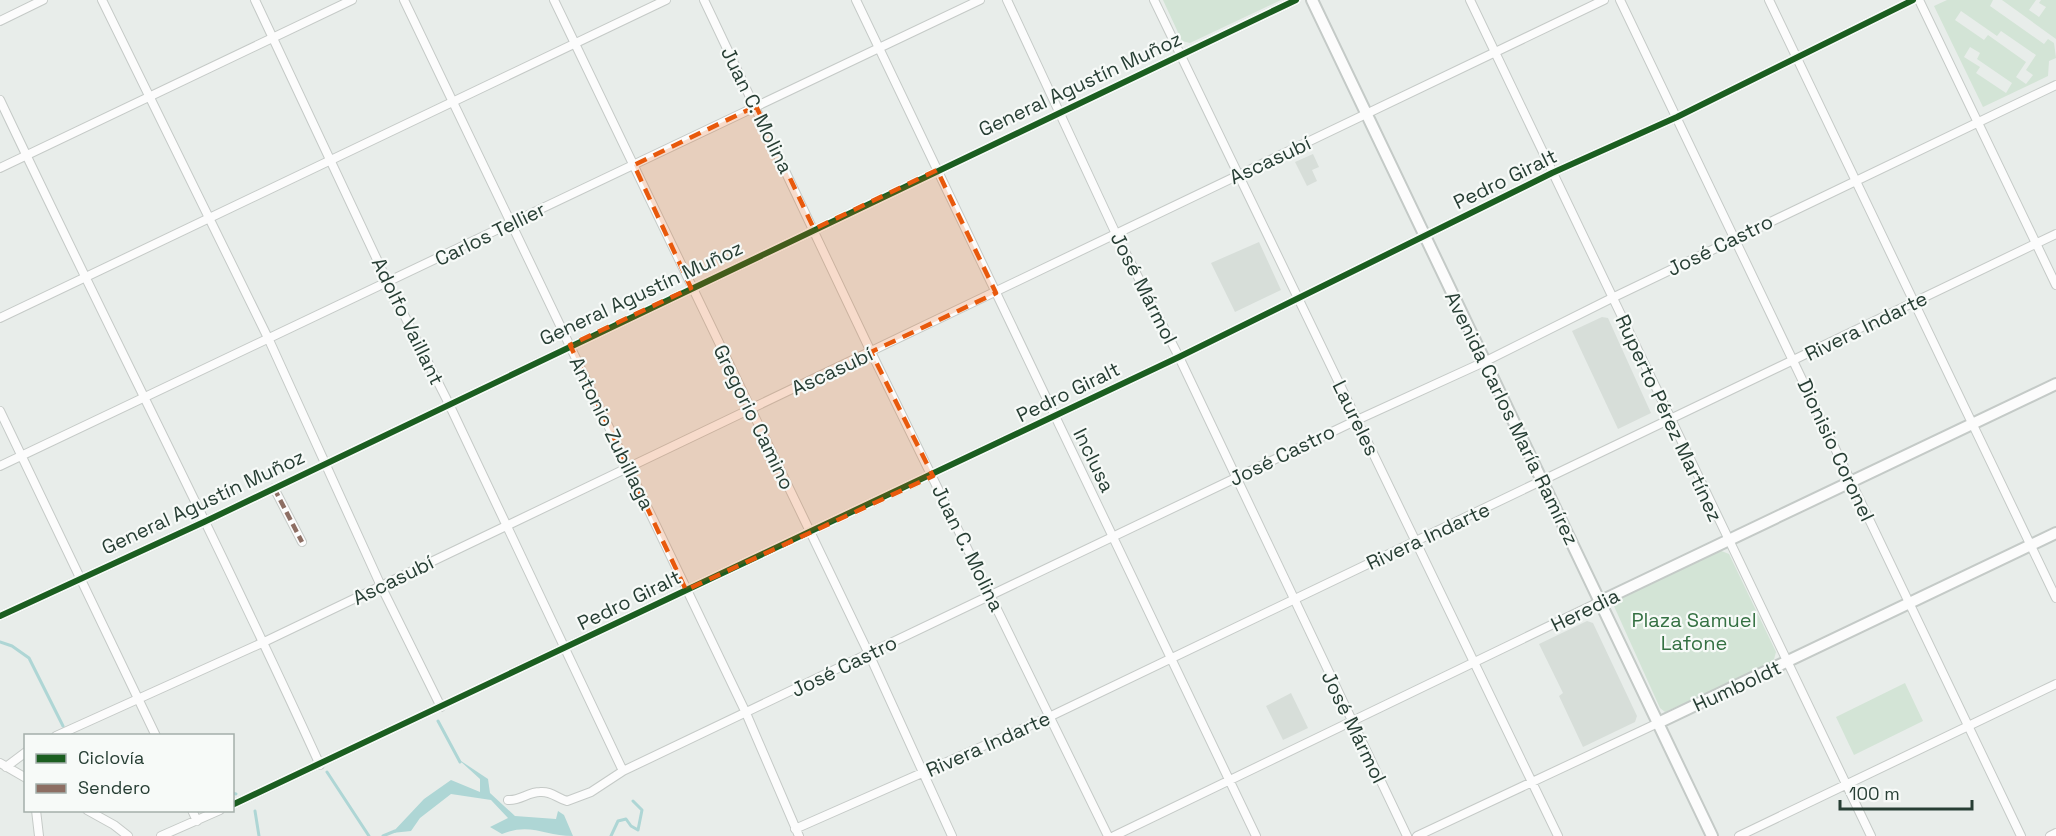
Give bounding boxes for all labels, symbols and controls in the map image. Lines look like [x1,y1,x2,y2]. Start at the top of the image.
street label: General Agustín Muñoz [974,25,1186,143]
street label: Juan C. Molina [715,42,799,178]
street label: Ascasubí [1225,130,1315,190]
street label: Pedro Giralt [1449,143,1561,215]
street label: Carlos Tellier [430,196,550,272]
street label: José Castro [1663,208,1777,282]
street label: José Mármol [1105,228,1183,348]
street label: General Agustín Muñoz [535,234,747,352]
street label: Adolfo Vaillant [366,253,450,389]
street label: Rivera Indarte [1800,285,1932,367]
street label: Avenida Carlos María Ramírez [1439,287,1585,549]
street label: Ruperto Pérez Martínez [1609,310,1729,526]
street label: Gregorio Camino [708,340,800,494]
street label: Ascasubí [787,341,877,401]
street label: Antonio Zubillaga [564,352,660,514]
street label: Pedro Giralt [1012,356,1124,428]
street label: Dionisio Coronel [1792,375,1880,525]
street label: Laureles [1327,376,1385,460]
street label: José Castro [1225,418,1339,492]
street label: Inclusa [1067,424,1121,496]
street label: General Agustín Muñoz [97,443,309,561]
street label: Juan C. Molina [926,480,1010,616]
street label: Rivera Indarte [1362,496,1494,576]
street label: Ascasubí [348,549,438,611]
street label: Pedro Giralt [573,564,685,636]
street label: Heredia [1546,582,1624,638]
park label: Plaza Samuel Lafone [1631,607,1757,656]
street label: José Castro [787,629,901,703]
street label: Humboldt [1689,654,1785,718]
street label: José Mármol [1316,666,1392,788]
street label: Rivera Indarte [922,705,1054,783]
legend [24,734,234,812]
text: Ciclovía [78,746,144,769]
scale bar [1840,773,1972,811]
text: Sendero [78,776,151,799]
text: 100 m [1849,782,1900,805]

